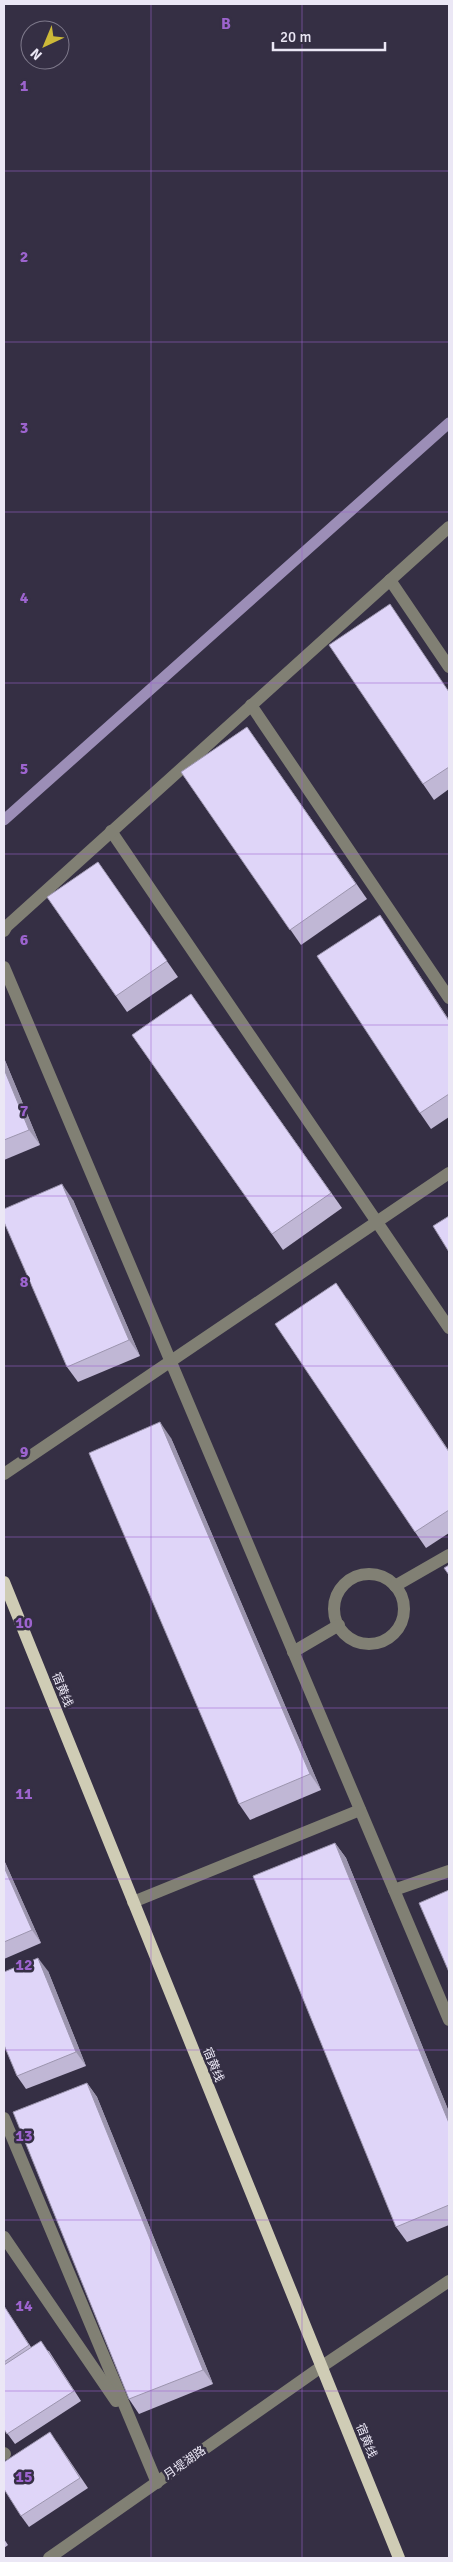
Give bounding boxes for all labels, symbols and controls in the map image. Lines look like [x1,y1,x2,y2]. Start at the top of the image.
text: B [221,14,231,34]
north arrow [20,20,70,70]
scale bar [273,20,386,52]
text: 20 m [280,28,311,46]
text: N [27,44,46,63]
text: 1 [20,76,29,96]
text: 2 [20,247,28,267]
text: 3 [20,418,28,438]
text: 4 [20,588,29,608]
text: 5 [20,759,28,779]
text: 6 [20,930,29,950]
text: 7 [20,1101,29,1121]
text: 8 [20,1272,29,1292]
text: 9 [20,1442,29,1462]
text: 10 [15,1613,33,1633]
street label: 宿黄线 [48,1670,76,1710]
text: 11 [15,1784,33,1804]
text: 12 [15,1955,33,1975]
street label: 宿黄线 [199,2045,227,2085]
text: 13 [15,2126,33,2146]
text: 14 [15,2296,33,2316]
street label: 宿黄线 [352,2421,380,2461]
street label: 月堤湖路 [161,2443,209,2483]
text: 15 [15,2467,33,2487]

